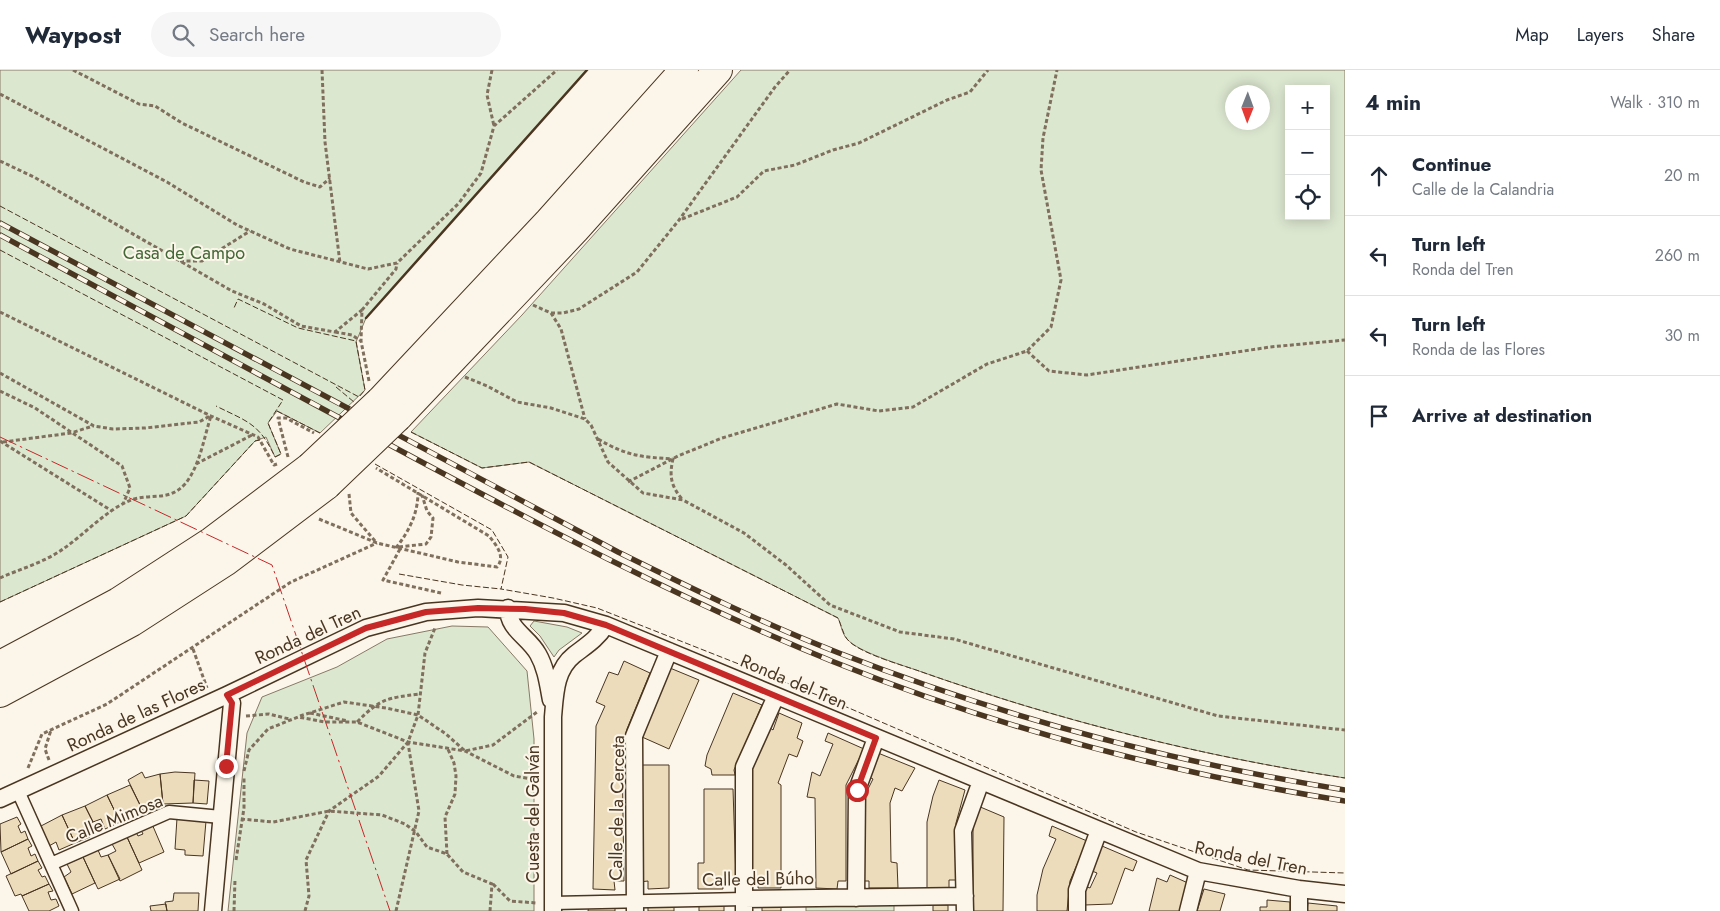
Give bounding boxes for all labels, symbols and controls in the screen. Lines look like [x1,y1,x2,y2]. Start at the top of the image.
search box [151,12,501,57]
text: Waypost [25,17,121,52]
icon: search [169,21,197,49]
text: Search here [209,21,305,48]
text: Map [1515,22,1549,48]
text: Layers [1577,22,1624,48]
text: Share [1652,22,1695,48]
north arrow [1225,85,1270,130]
map controls [1285,85,1330,220]
button: + [1285,85,1330,130]
text: 4 min [1365,88,1421,118]
text: Walk · 310 m [1610,91,1700,114]
button: − [1285,130,1330,175]
text: Continue [1412,151,1491,178]
icon: ahead [1365,162,1393,190]
text: 20 m [1664,164,1700,187]
button: locate [1285,175,1330,220]
text: Calle de la Calandria [1412,178,1554,201]
text: Turn left [1412,231,1485,258]
park label: Casa de Campo [123,240,245,266]
icon: left [1365,242,1393,270]
text: 260 m [1655,244,1700,267]
text: Ronda del Tren [1412,258,1514,281]
text: Turn left [1412,311,1485,338]
icon: left [1365,322,1393,350]
text: 30 m [1664,324,1700,347]
text: Ronda de las Flores [1412,338,1545,361]
icon: arrive [1365,402,1393,430]
text: Arrive at destination [1412,402,1592,429]
street label: Ronda del Tren [251,599,365,671]
street label: Ronda del Tren [736,648,852,716]
street label: Ronda de las Flores [63,672,209,758]
street label: Calle de la Cerceta [603,735,631,881]
street label: Cuesta del Galván [520,745,546,883]
route end [215,755,238,778]
route start [846,779,869,802]
street label: Calle Mimosa [61,788,167,850]
street label: Ronda del Tren [1192,834,1310,882]
street label: Calle del Búho [702,865,814,893]

